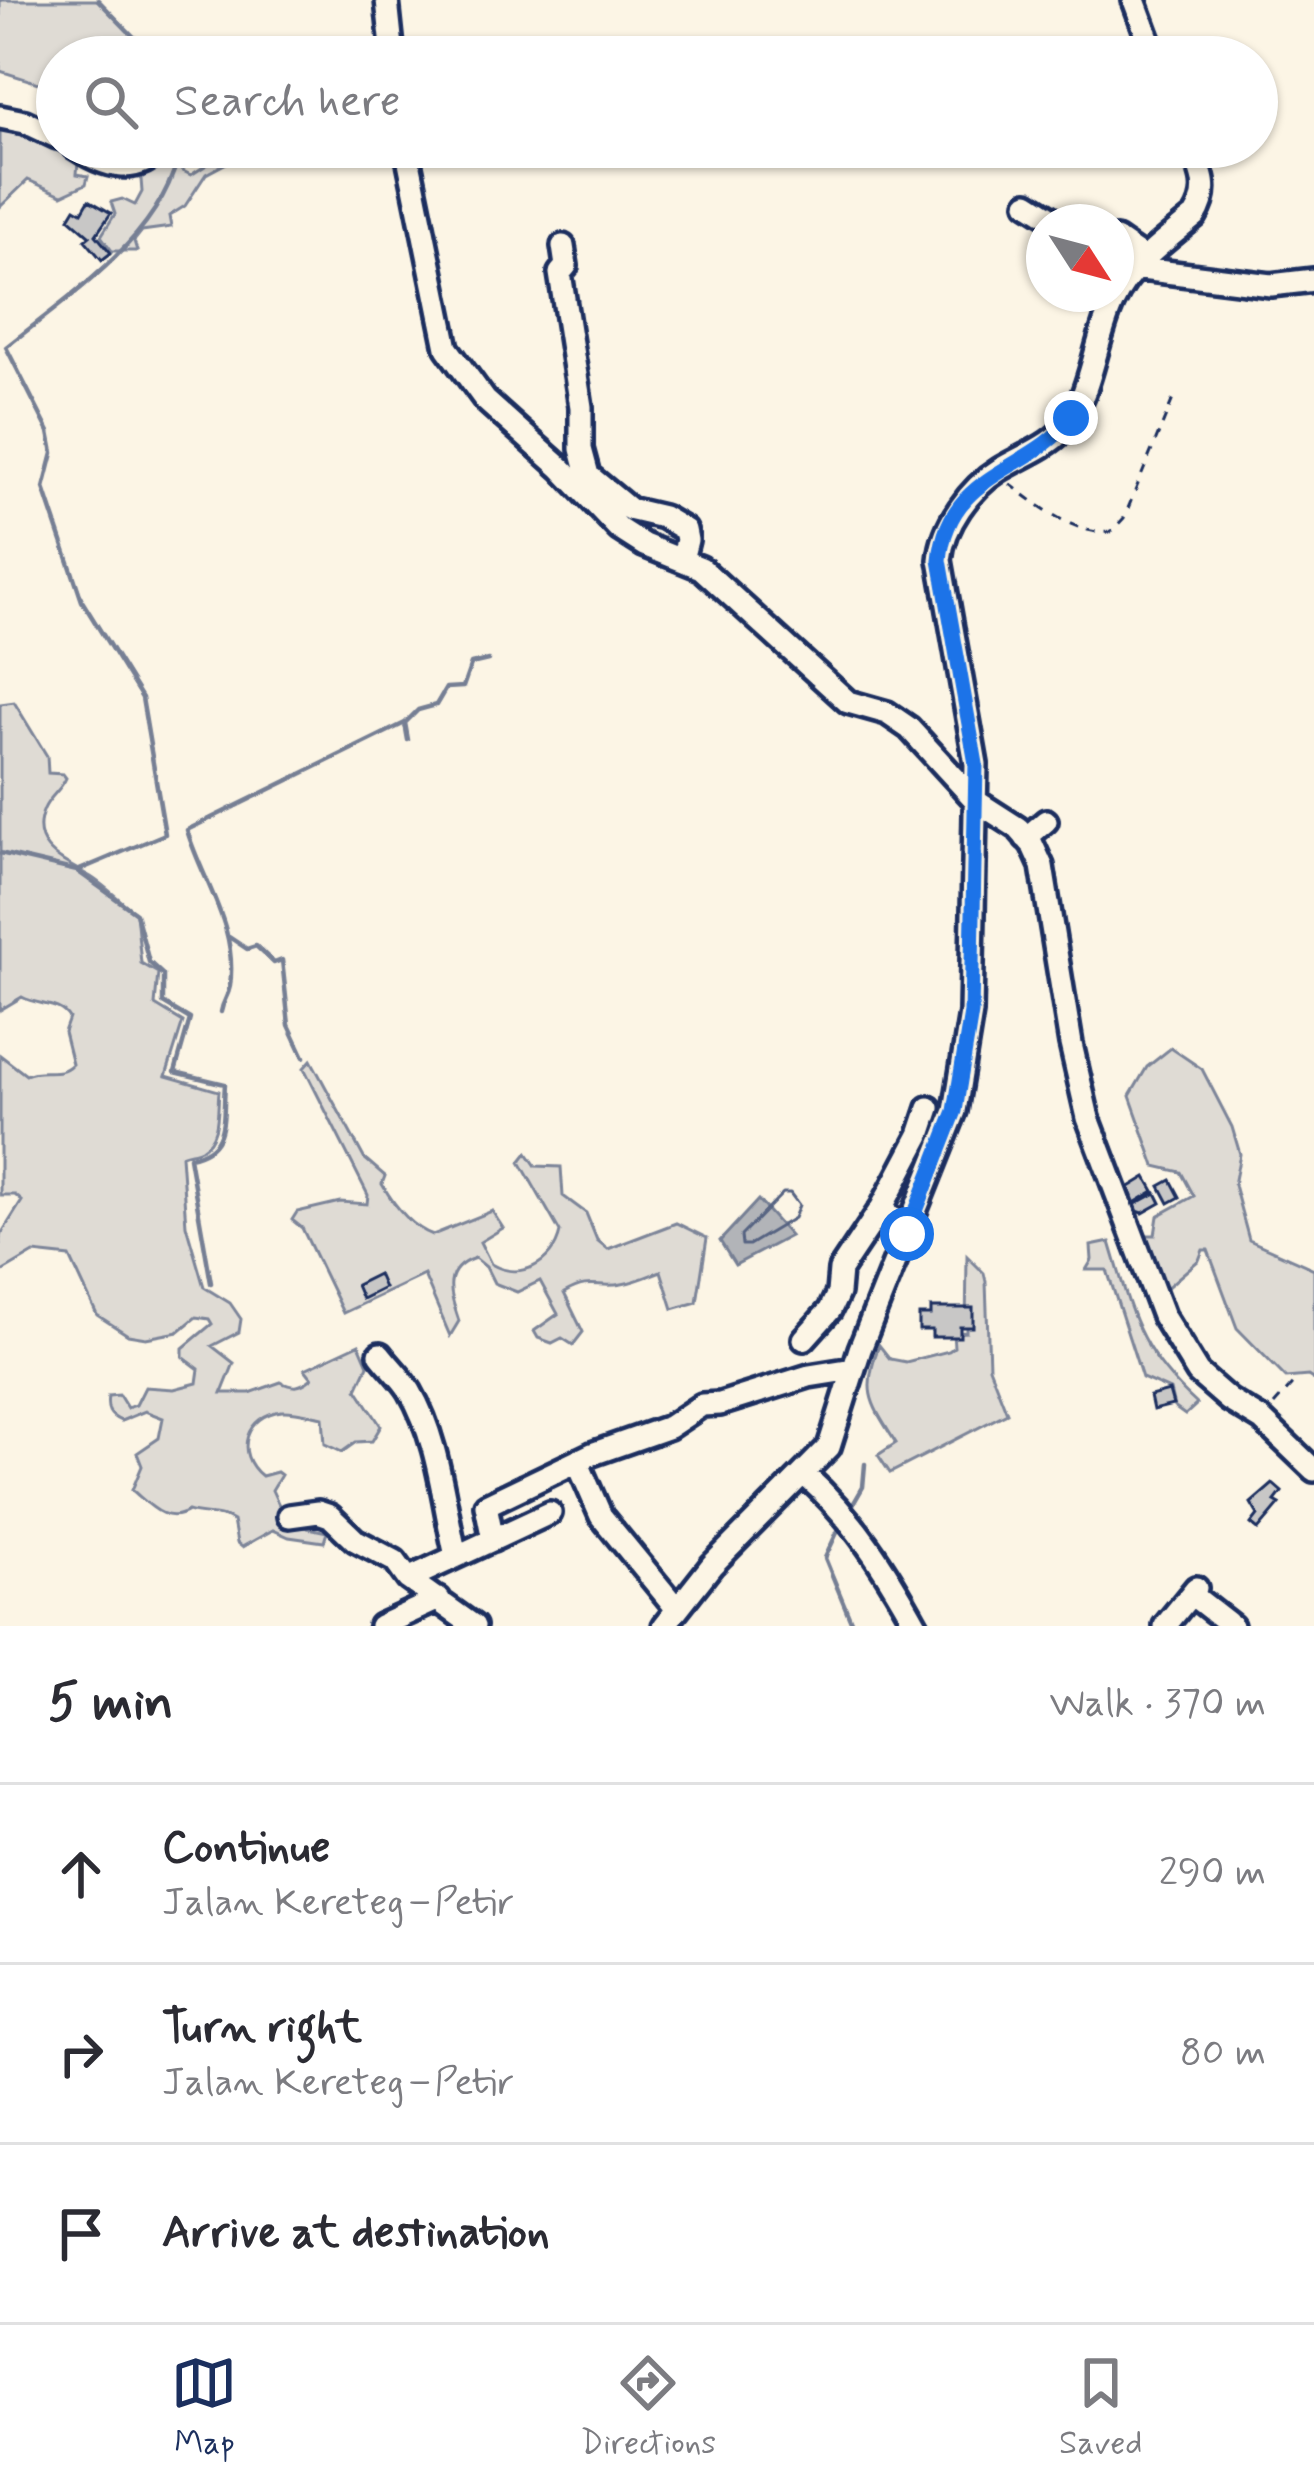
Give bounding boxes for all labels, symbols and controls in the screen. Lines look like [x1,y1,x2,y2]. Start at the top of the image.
search box [36,36,1278,168]
icon: search [78,69,144,135]
text: Search here [174,73,401,132]
north arrow [1026,204,1134,312]
route end [1044,391,1098,445]
route start [880,1207,934,1261]
text: 5 min [48,1671,173,1737]
text: Walk · 370 m [1049,1679,1266,1730]
text: Continue [162,1819,330,1878]
icon: ahead [48,1841,114,1907]
text: 290 m [1159,1848,1266,1899]
text: Jalan Kereteg–Petir [162,1878,514,1929]
text: Turn right [162,1999,362,2058]
icon: right [48,2021,114,2087]
text: 80 m [1180,2028,1266,2079]
text: Jalan Kereteg–Petir [162,2058,514,2109]
icon: arrive [48,2201,114,2267]
text: Arrive at destination [162,2204,550,2263]
tab: Map [171,2350,237,2466]
tab: Directions [580,2350,716,2466]
tab: Saved [1059,2350,1143,2466]

